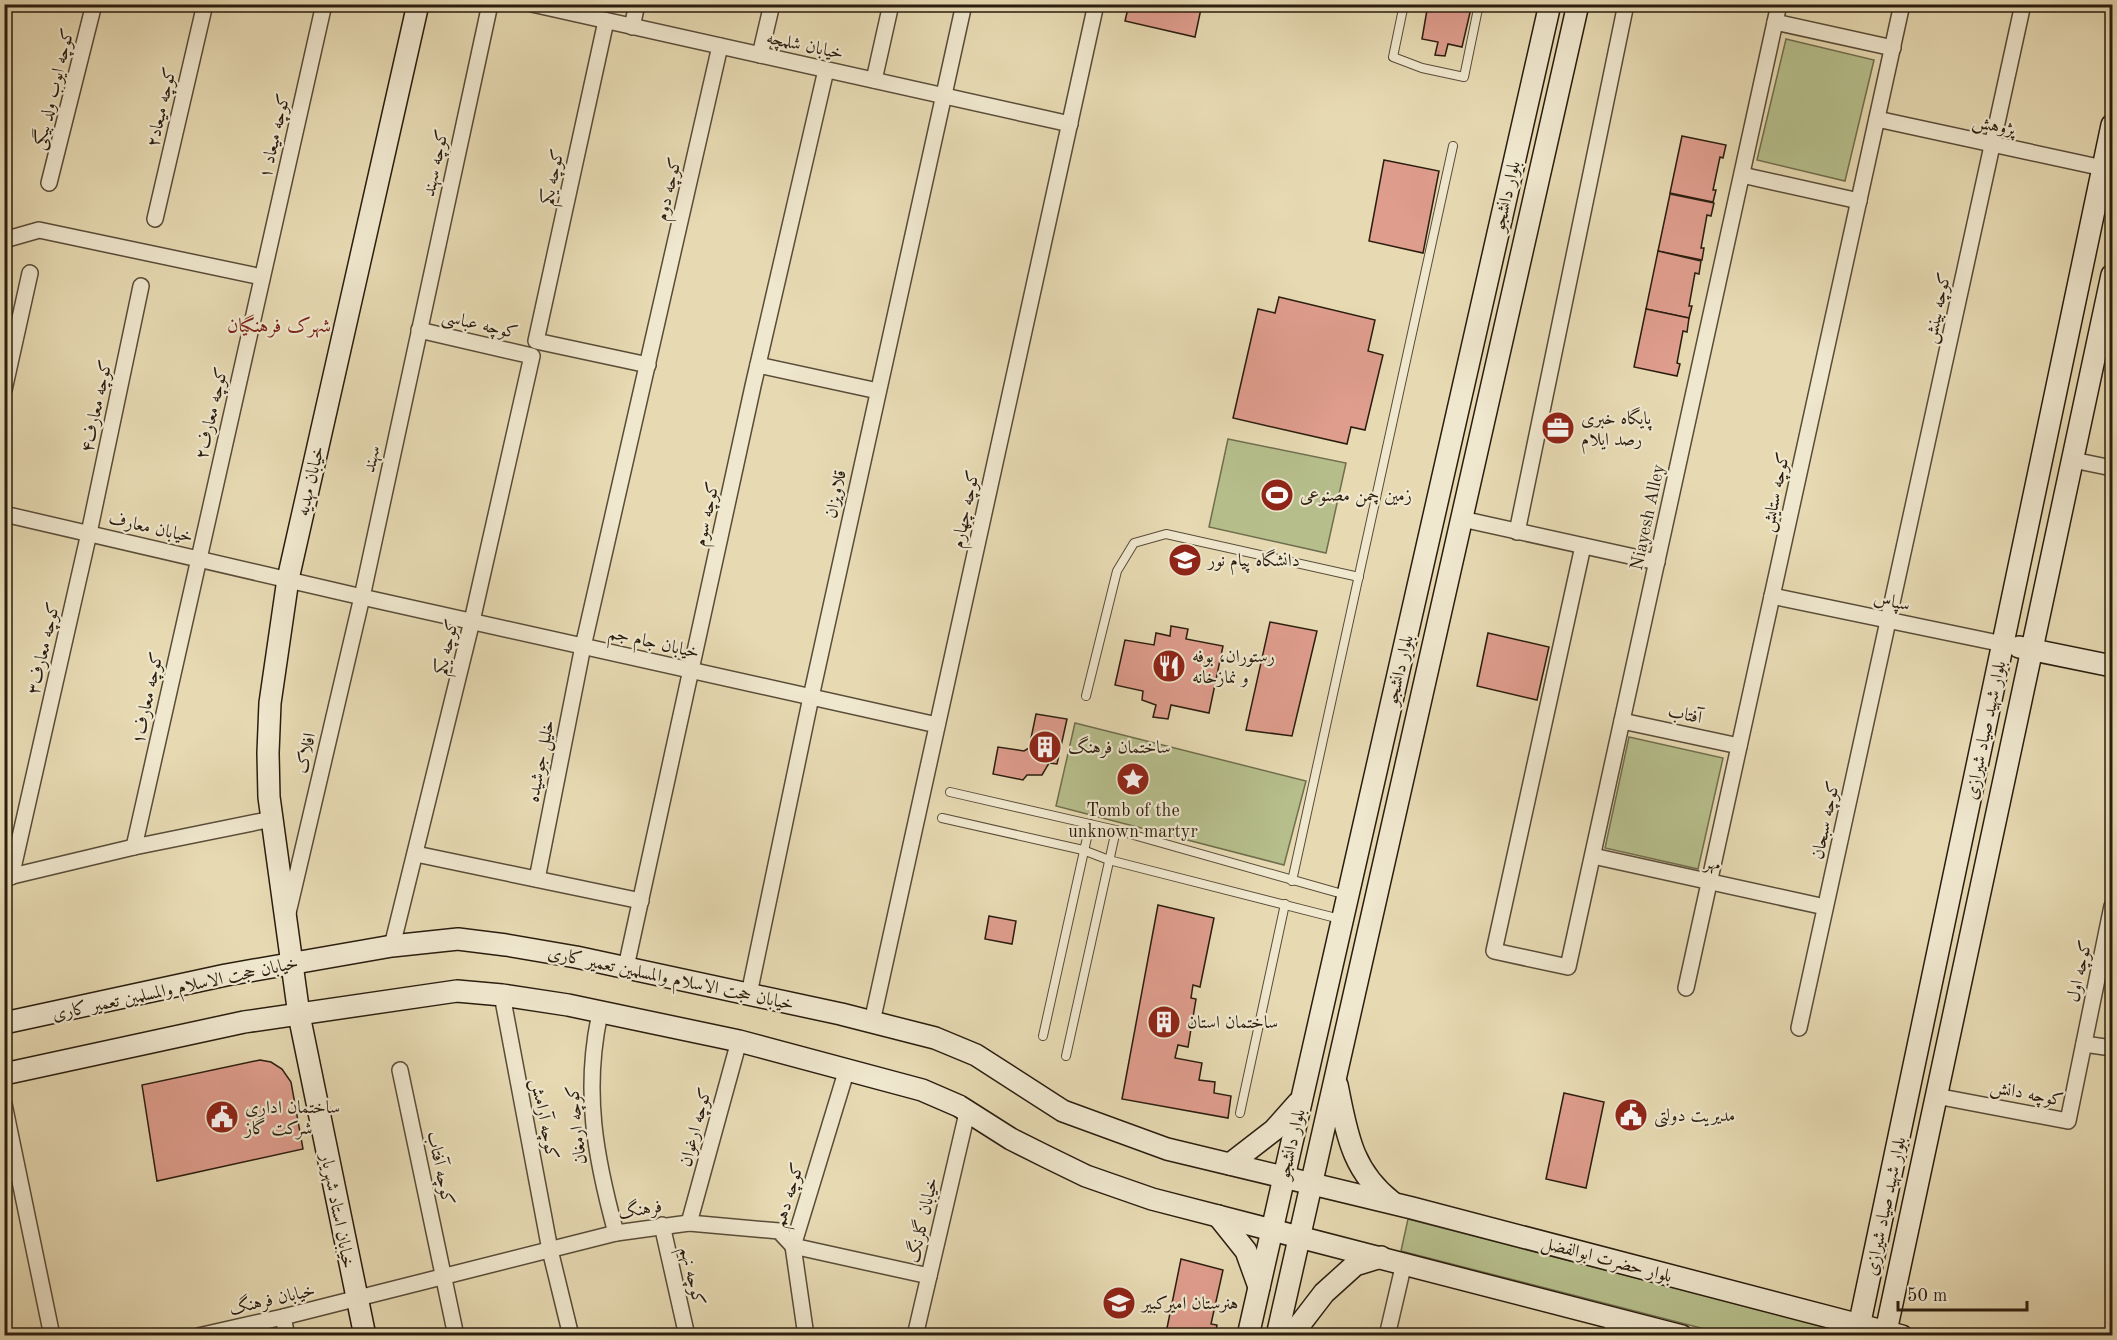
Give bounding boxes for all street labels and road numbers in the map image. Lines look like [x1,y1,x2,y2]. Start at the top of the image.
street label: کوچه ایوب ولد بیگی [27,26,81,152]
street label: خیابان شلمچه [764,29,845,65]
street label: کوچه میعاد۲ [144,65,183,150]
street label: کوچه میعاد ۱ [256,92,296,181]
street label: پژوهش [1970,113,2019,142]
street label: کوچه سهند [420,128,455,199]
street label: کوچه یکم [536,147,575,208]
street label: کوچه دوم [653,156,691,224]
street label: بلوار دانشجو [1490,159,1525,235]
street label: کوچه بینش [1922,271,1957,346]
street label: کوچه عباسی [439,308,519,345]
street label: کوچه معارف۴ [78,358,118,455]
street label: کوچه معارف۲ [193,365,234,462]
street label: خیابان مهدیه [294,444,330,518]
street label: سهند [360,444,386,475]
street label: کوچه ستایش [1759,451,1796,534]
street label: Niayesh Alley [1628,462,1668,572]
street label: قلاویزان [822,468,851,520]
street label: کوچه چهارم [949,469,989,551]
street label: کوچه سوم [691,480,728,549]
street label: خیابان معارف [107,510,195,547]
street label: سپاس [1872,589,1912,617]
street label: کوچه معارف۳ [25,600,66,697]
street label: کوچه یکم [430,617,469,678]
street label: خیابان جام جم [605,624,701,669]
street label: بلوار دانشجو [1383,633,1418,709]
street label: کوچه معارف۱ [129,650,169,747]
street label: بلوار شهید صیاد شیرازی [1962,659,2011,802]
street label: آفتاب [1666,701,1706,729]
street label: خلیل جوشیده [524,719,561,804]
street label: افلاک [293,731,319,775]
street label: کوچه سبحان [1809,779,1846,862]
street label: مهر [1701,853,1722,876]
street label: کوچه اول [2065,939,2098,1004]
street label: خیابان حجت الاسلام والمسلمین تعمیر کاری [545,943,796,1020]
street label: خیابان حجت الاسلام والمسلمین تعمیر کاری [50,953,301,1030]
street label: کوچه آرامش [524,1077,563,1162]
street label: کوچه دانش [1988,1078,2065,1113]
street label: کوچه ارمغان [564,1084,593,1166]
street label: کوچه ارغوان [677,1086,718,1169]
street label: بلوار دانشجو [1275,1107,1310,1183]
street label: کوچه آفتاب [420,1129,459,1208]
street label: بلوار شهید صیاد شیرازی [1862,1135,1911,1278]
street label: خیابان استاد شهریار [315,1150,357,1270]
street label: کوچه دهم [771,1161,814,1232]
street label: خیابان گلرنگ [901,1175,943,1265]
street label: فرهنگ [616,1194,664,1224]
street label: بلوار حضرت ابوالفضل [1539,1234,1674,1289]
street label: کوچه نهم [670,1245,708,1309]
street label: خیابان فرهنگ [227,1277,317,1321]

